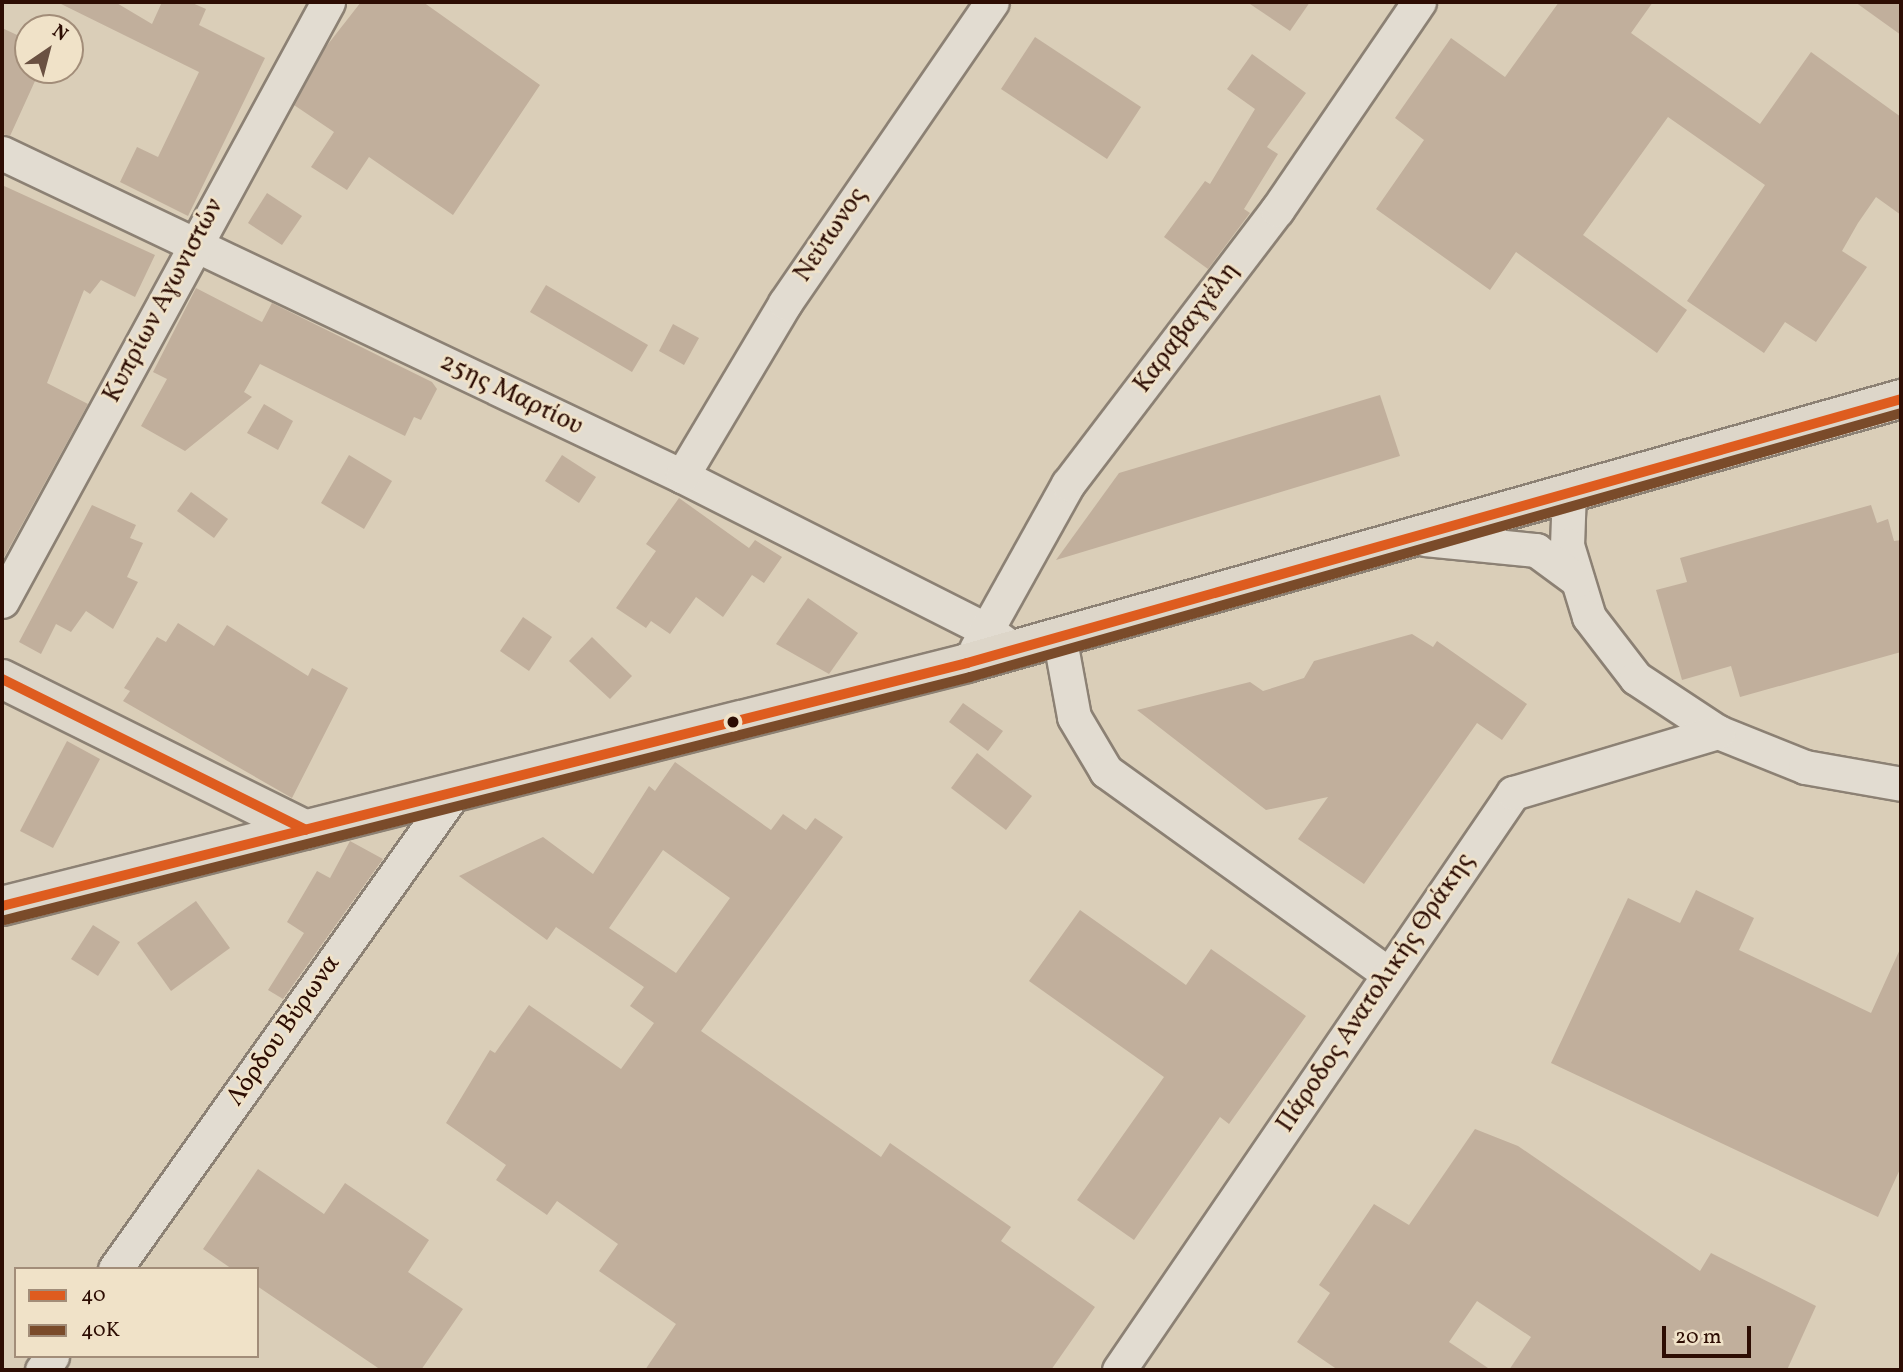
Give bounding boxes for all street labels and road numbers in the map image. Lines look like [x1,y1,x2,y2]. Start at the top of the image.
street label: Νεύτωνος [788,182,874,288]
street label: Κυπρίων Αγωνιστών [97,193,231,409]
street label: Καραβαγγέλη [1128,256,1246,400]
street label: 25ης Μαρτίου [434,347,588,443]
street label: Πάροδος Ανατολικής Θράκης [1271,847,1481,1139]
street label: Λόρδου Βύρωνα [221,950,347,1112]

